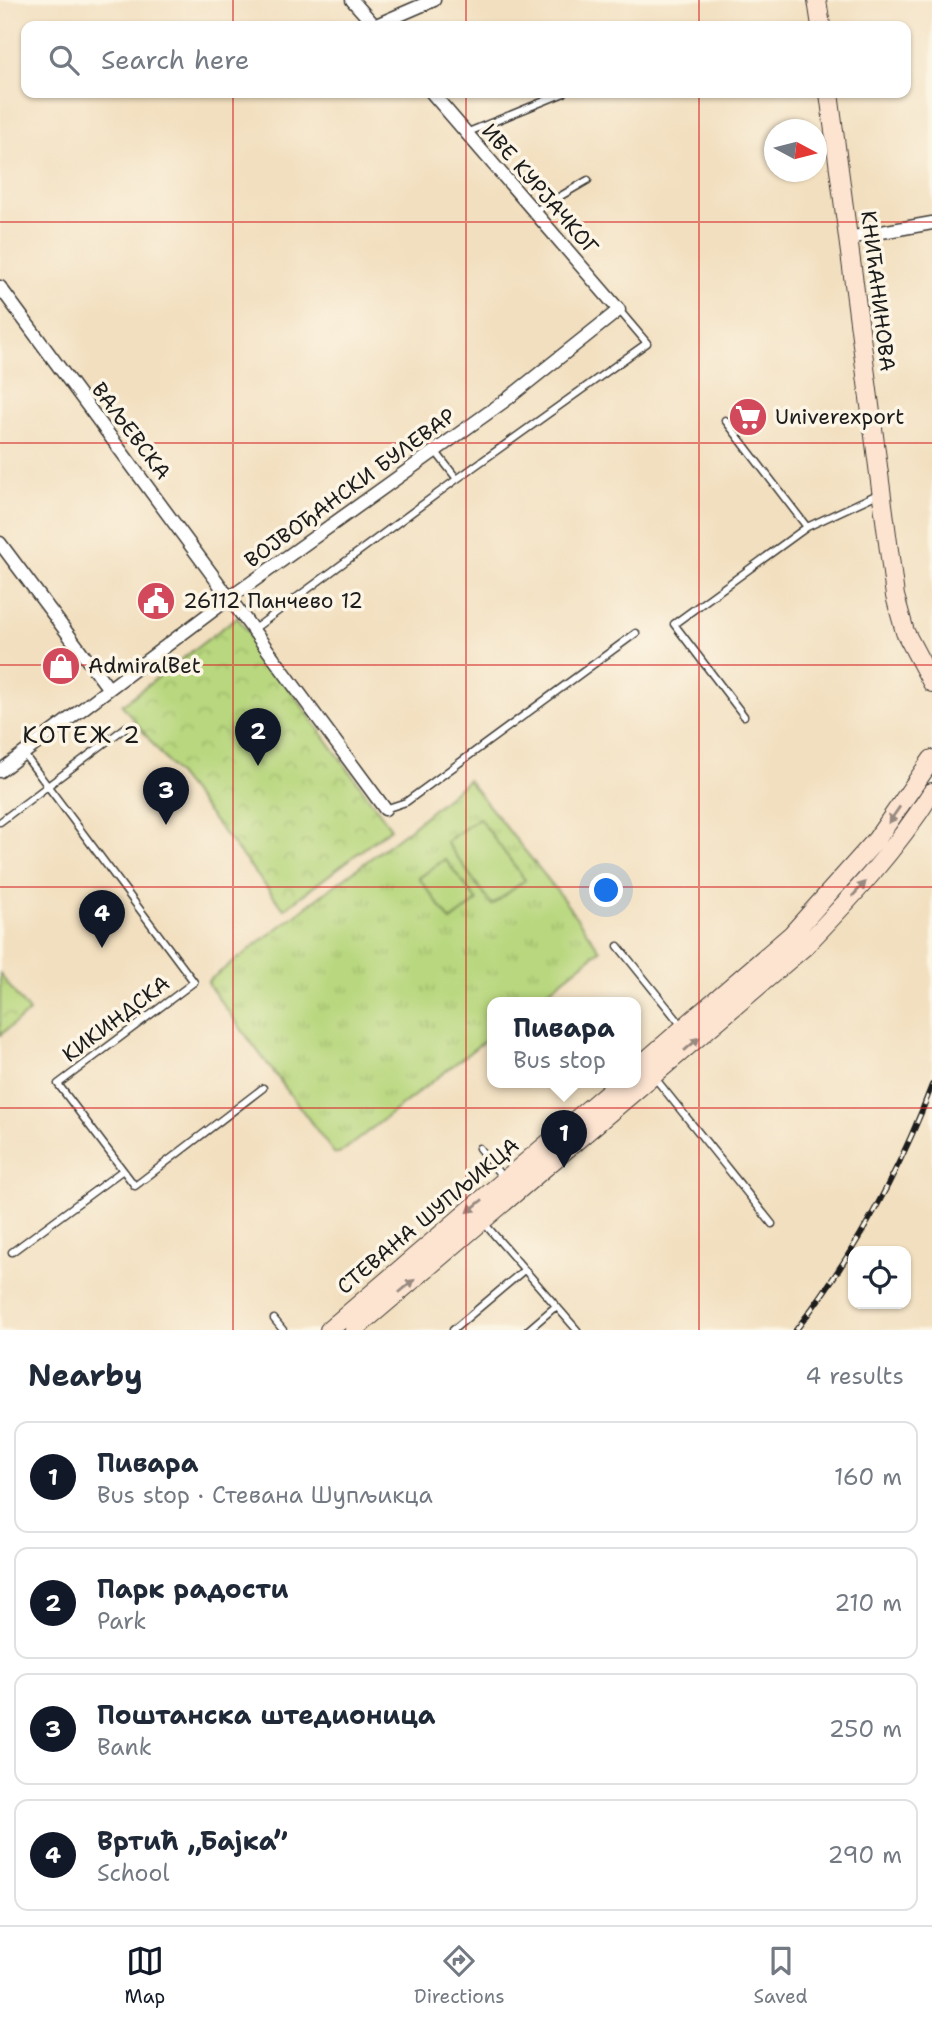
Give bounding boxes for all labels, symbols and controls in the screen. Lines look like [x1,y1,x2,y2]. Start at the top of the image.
search box [21,21,911,98]
icon: search [45,41,83,79]
text: Search here [101,42,250,77]
street label: ИВЕ КУРЈАЧКОГ [476,118,605,261]
north arrow [764,119,827,182]
street label: КНИЋАНИНОВА [854,209,902,373]
street label: ВАЉЕВСКА [85,377,177,485]
supermarket icon: Univerexport [727,396,769,438]
street label: ВОЈВОЂАНСКИ БУЛЕВАР [239,402,461,574]
place label: Univerexport [775,403,904,431]
public building icon: 26112 Панчево 12 [135,580,177,622]
place label: 26112 Панчево 12 [183,587,363,615]
shop icon: AdmiralBet [40,645,82,687]
place label: AdmiralBet [88,652,201,680]
pin: 2 [235,708,281,766]
district label: КОТЕЖ 2 [22,719,142,751]
pin: 3 [143,767,189,825]
one-way arrow [886,806,901,824]
your location [589,873,623,907]
one-way arrow [850,881,866,898]
pin: 4 [79,890,125,948]
street label: КИКИНДСКА [56,969,176,1069]
popup [487,997,641,1088]
text: Пивара [513,1010,615,1045]
one-way arrow [684,1037,701,1052]
text: Bus stop [513,1045,606,1075]
pin: 1 [541,1110,587,1168]
street label: СТЕВАНА ШУПЉИКЦА [331,1131,525,1301]
one-way arrow [466,1198,483,1213]
map controls [848,1246,911,1309]
button: locate [848,1246,911,1309]
one-way arrow [398,1279,415,1294]
text: Nearby [28,1355,143,1396]
text: 4 results [805,1361,904,1391]
text: Пивара [97,1445,199,1480]
text: 1 [48,1462,58,1492]
text: 160 m [834,1462,902,1492]
text: Bus stop · Стевана Шупљикца [97,1480,433,1510]
text: Парк радости [97,1571,289,1606]
text: 2 [45,1588,61,1618]
text: 210 m [834,1588,902,1618]
text: Park [97,1606,146,1636]
text: Поштанска штедионица [97,1697,436,1732]
text: 3 [45,1714,61,1744]
text: 250 m [829,1714,902,1744]
text: Bank [97,1732,152,1762]
text: Вртић „Бајка” [97,1823,288,1858]
text: 4 [45,1840,61,1870]
text: 290 m [828,1840,902,1870]
text: School [97,1858,169,1888]
tab: Map [124,1942,165,2009]
tab: Directions [414,1942,505,2009]
tab: Saved [754,1942,808,2009]

